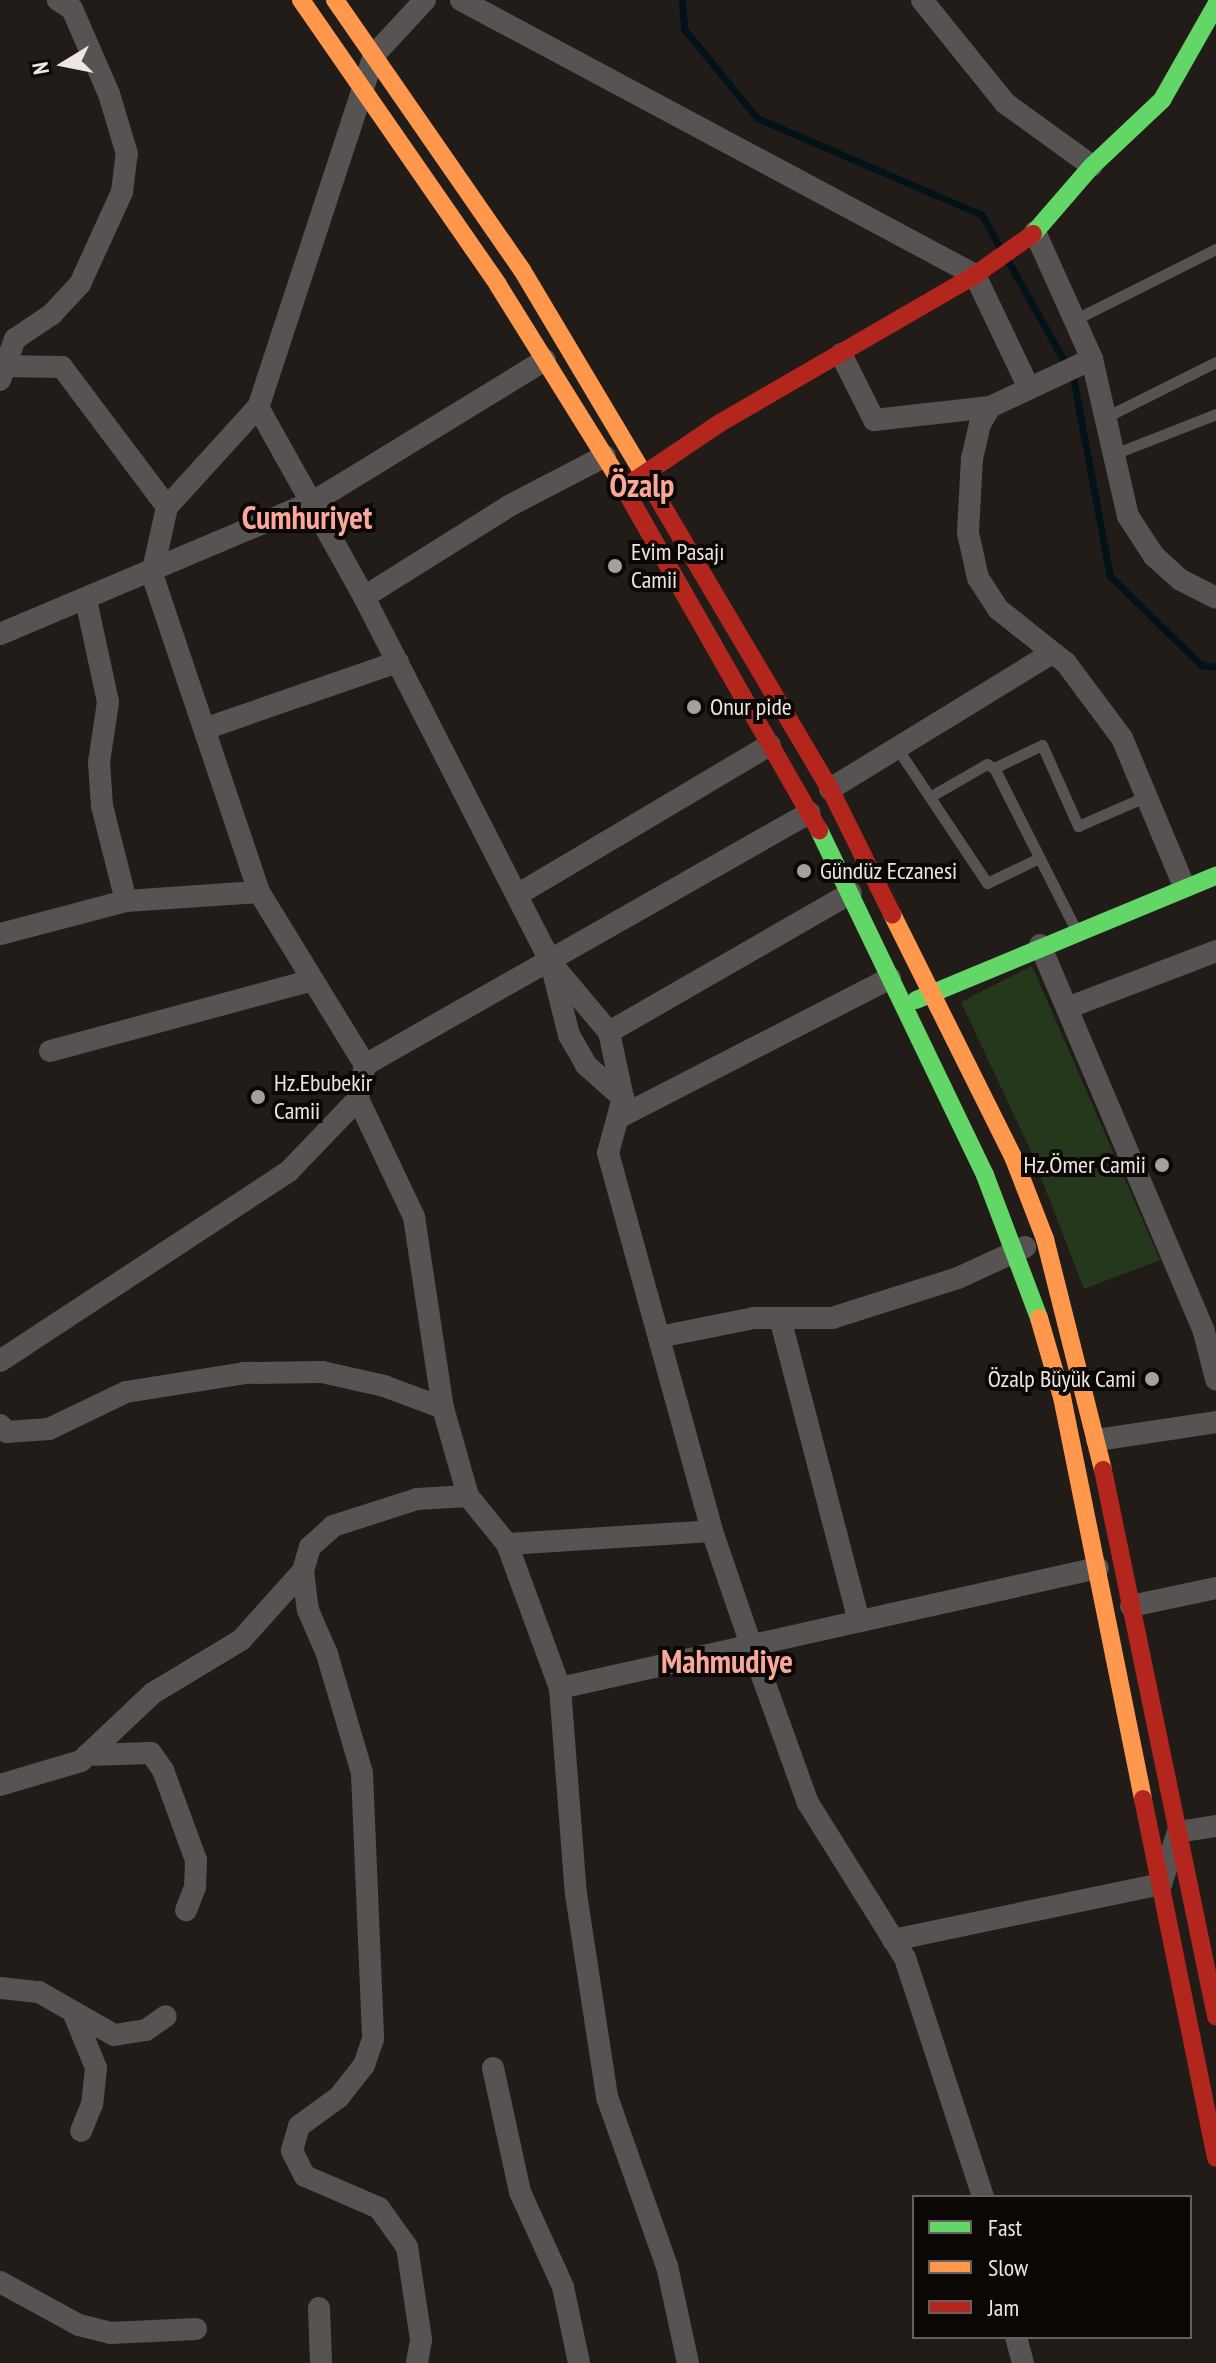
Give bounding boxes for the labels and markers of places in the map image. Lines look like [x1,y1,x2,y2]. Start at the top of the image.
place label: Evim Pasajı Camii [631,538,724,594]
marker: Evim Pasajı Camii [606,557,624,575]
place label: Onur pide [710,693,792,721]
marker: Onur pide [685,698,703,716]
place label: Gündüz Eczanesi [820,857,958,885]
marker: Gündüz Eczanesi [795,862,813,880]
place label: Hz.Ebubekir Camii [274,1069,372,1125]
marker: Hz.Ebubekir Camii [249,1088,267,1106]
place label: Hz.Ömer Camii [1024,1151,1146,1179]
marker: Hz.Ömer Camii [1153,1156,1171,1174]
place label: Özalp Büyük Cami [987,1365,1136,1393]
marker: Özalp Büyük Cami [1143,1370,1161,1388]

